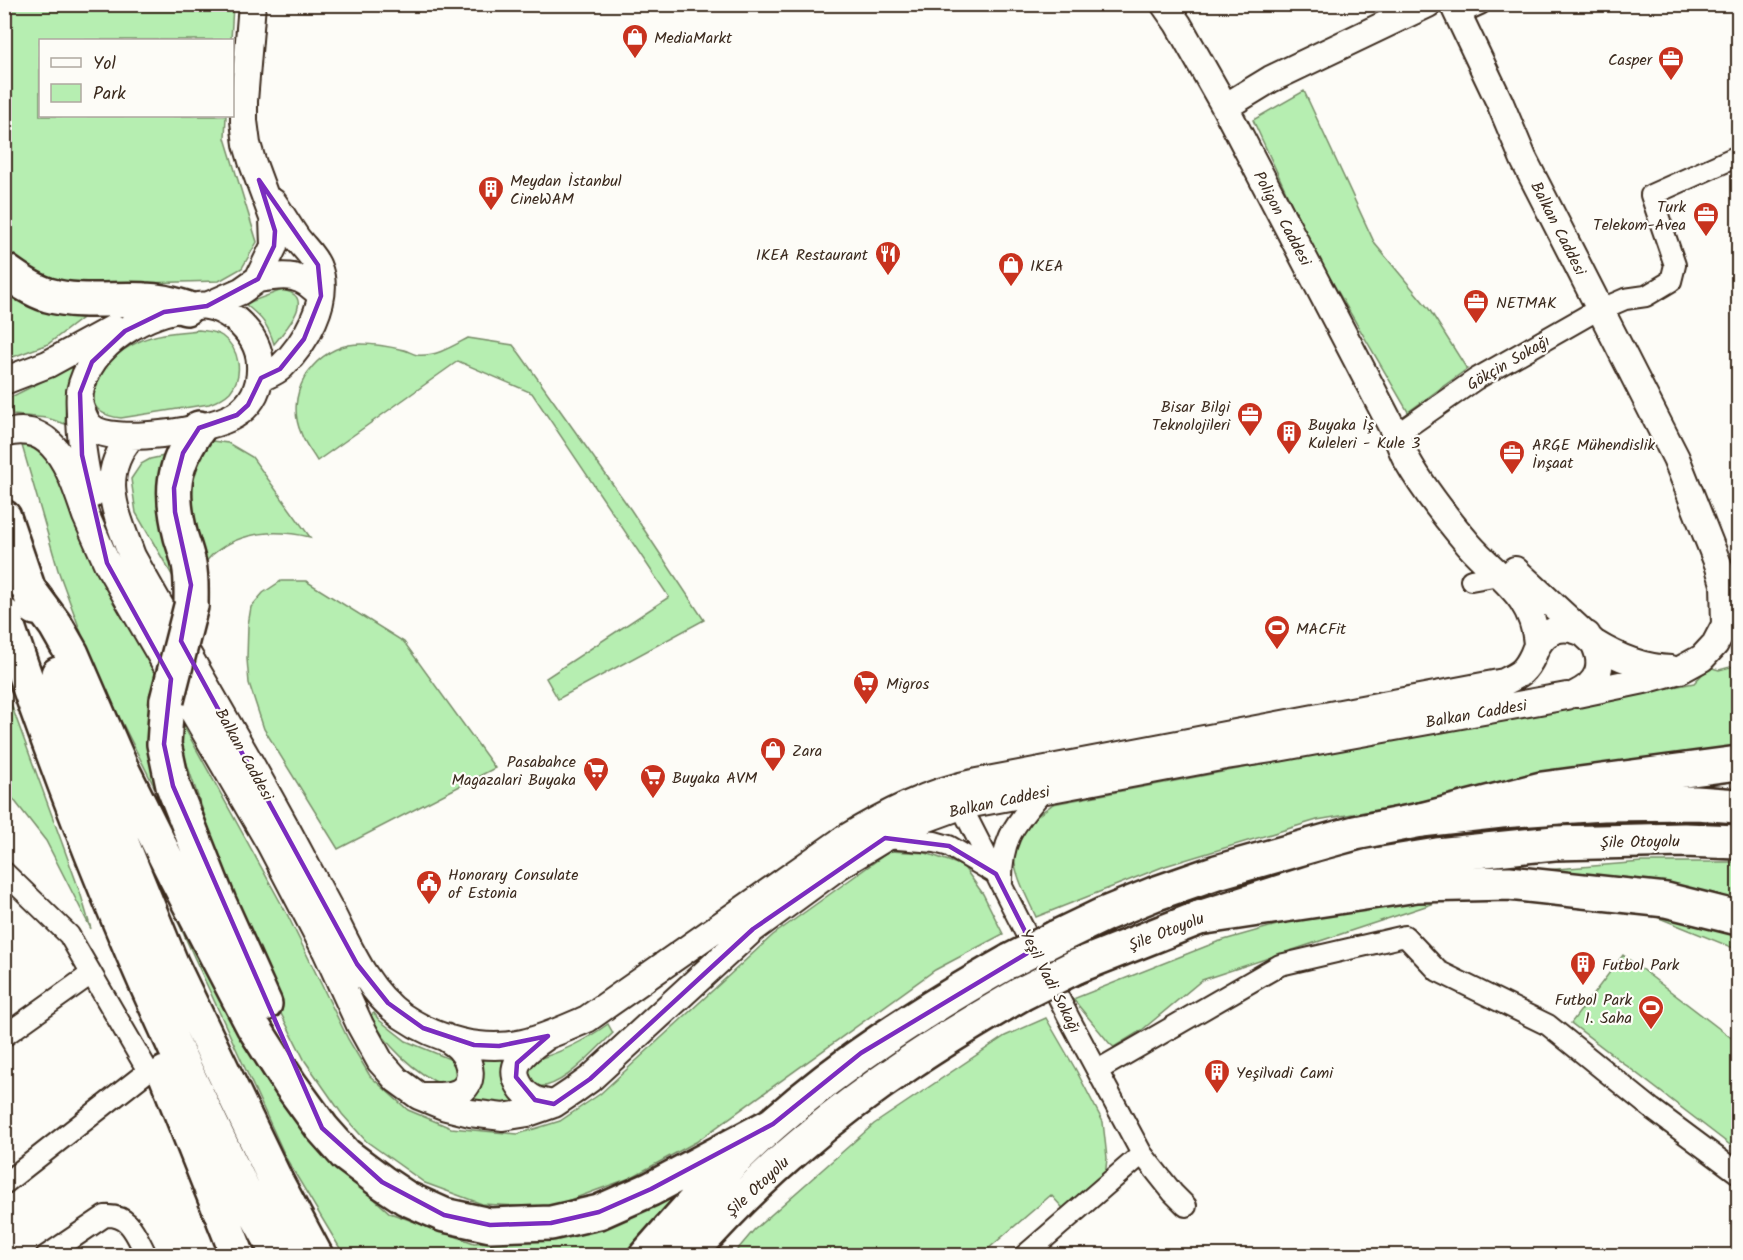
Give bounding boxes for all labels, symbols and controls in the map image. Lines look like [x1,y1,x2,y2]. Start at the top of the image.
shop icon: MediaMarkt [620,22,650,60]
place label: MediaMarkt [654,26,733,51]
legend [39,39,234,117]
office icon: Casper [1656,44,1686,82]
place label: Casper [1608,48,1654,73]
text: Yol [93,50,117,79]
text: Park [93,80,126,109]
street label: Poligon Caddesi [1246,167,1318,272]
place label: Meydan İstanbul CineWAM [510,169,622,212]
building icon: Meydan İstanbul CineWAM [476,174,506,212]
street label: Balkan Caddesi [1523,177,1593,281]
place label: Turk Telekom-Avea [1593,195,1686,238]
office icon: Turk Telekom-Avea [1691,200,1721,238]
restaurant icon: IKEA Restaurant [873,239,903,277]
place label: IKEA Restaurant [756,243,869,268]
shop icon: IKEA [996,250,1026,288]
place label: IKEA [1030,254,1064,279]
office icon: NETMAK [1461,287,1491,325]
place label: NETMAK [1496,291,1557,316]
street label: Gökçin Sokağı [1462,329,1555,397]
place label: Bisar Bilgi Teknolojileri [1152,395,1231,438]
office icon: Bisar Bilgi Teknolojileri [1235,400,1265,438]
place label: Buyaka İş Kuleleri - Kule 3 [1308,413,1421,456]
building icon: Buyaka İş Kuleleri - Kule 3 [1274,418,1304,456]
place label: ARGE Mühendislik İnşaat [1532,433,1656,476]
office icon: ARGE Mühendislik İnşaat [1497,438,1527,476]
sports icon: MACFit [1262,613,1292,651]
place label: MACFit [1296,617,1347,642]
supermarket icon: Migros [851,668,881,706]
place label: Migros [886,672,930,697]
street label: Balkan Caddesi [1424,693,1530,736]
street label: Balkan Caddesi [208,704,280,807]
shop icon: Zara [758,735,788,773]
place label: Zara [792,739,822,764]
place label: Pasabahce Magazalari Buyaka [451,750,576,793]
supermarket icon: Pasabahce Magazalari Buyaka [581,755,611,793]
supermarket icon: Buyaka AVM [638,762,668,800]
place label: Buyaka AVM [672,766,758,791]
street label: Balkan Caddesi [947,779,1053,825]
street label: Şile Otoyolu [1600,829,1680,856]
place label: Honorary Consulate of Estonia [448,863,578,906]
public building icon: Honorary Consulate of Estonia [414,868,444,906]
street label: Şile Otoyolu [1125,906,1208,958]
street label: Yeşil Vadi Sokağı [1013,925,1087,1038]
building icon: Futbol Park [1568,949,1598,987]
place label: Futbol Park [1602,953,1680,978]
place label: Futbol Park 1. Saha [1555,988,1632,1031]
sports icon: Futbol Park 1. Saha [1636,993,1666,1031]
building icon: Yeşilvadi Cami [1202,1057,1232,1095]
place label: Yeşilvadi Cami [1236,1061,1334,1086]
street label: Şile Otoyolu [720,1151,796,1223]

